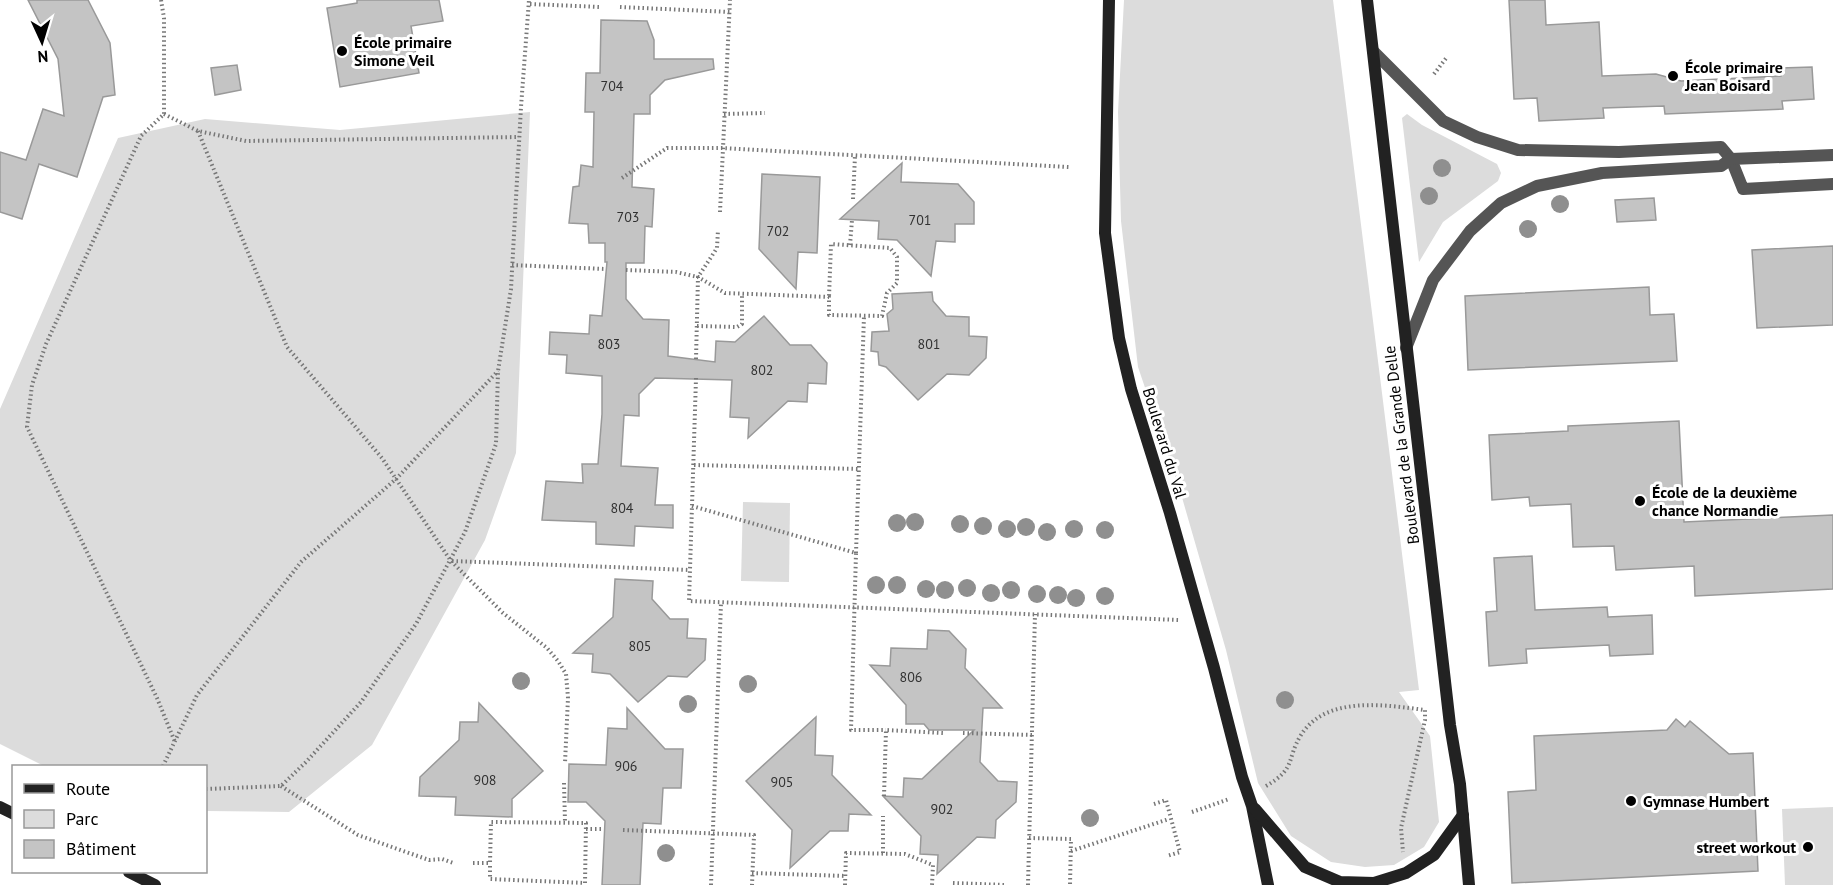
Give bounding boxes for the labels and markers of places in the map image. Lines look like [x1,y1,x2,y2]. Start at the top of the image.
place label: École primaire Simone Veil [354,32,452,70]
marker: École primaire Simone Veil [335,44,349,58]
place label: École primaire Jean Boisard [1684,57,1783,95]
marker: École primaire Jean Boisard [1666,69,1680,83]
place label: École de la deuxième chance Normandie [1652,482,1797,520]
marker: École de la deuxième chance Normandie [1633,494,1647,508]
place label: Gymnase Humbert [1643,791,1770,811]
marker: Gymnase Humbert [1624,794,1638,808]
place label: street workout [1696,837,1796,857]
marker: street workout [1801,840,1815,854]

